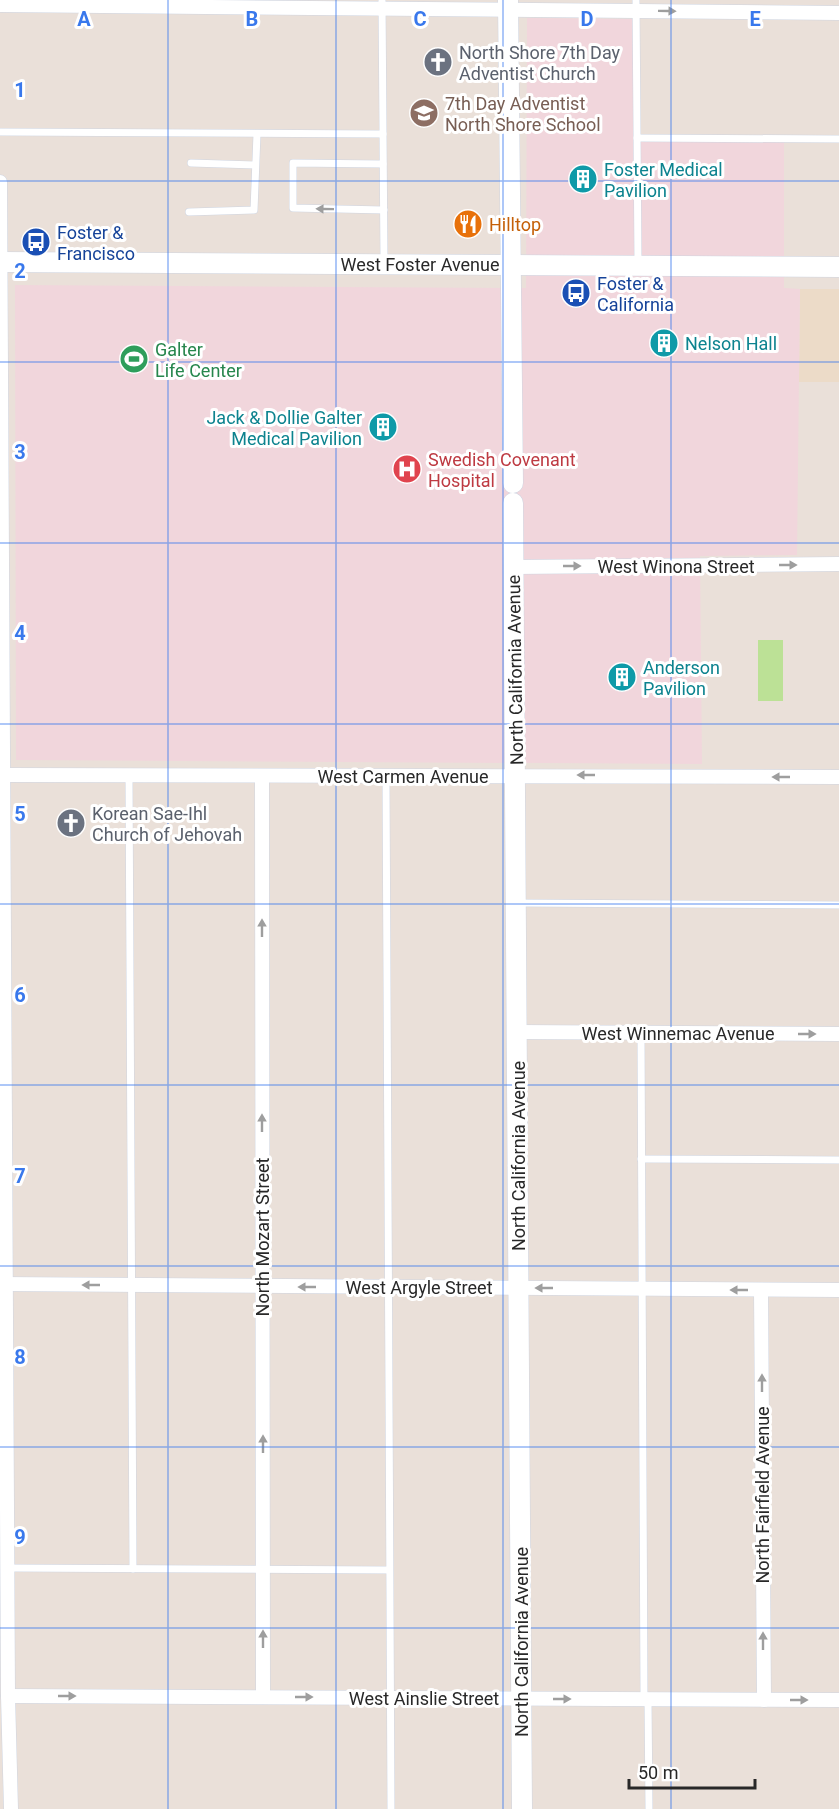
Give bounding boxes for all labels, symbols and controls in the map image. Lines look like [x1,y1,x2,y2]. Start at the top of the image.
one-way arrow [658,6,677,16]
text: A [77,7,91,31]
text: B [246,7,258,31]
text: C [413,7,427,31]
text: D [581,7,594,31]
text: E [749,7,761,31]
place label: North Shore 7th Day Adventist Church [459,42,621,84]
church icon: North Shore 7th Day Adventist Church [422,46,454,78]
text: 1 [14,78,26,102]
place label: 7th Day Adventist North Shore School [445,93,601,135]
school or university icon: 7th Day Adventist North Shore School [408,97,440,129]
place label: Foster Medical Pavilion [604,159,723,201]
building icon: Foster Medical Pavilion [567,163,599,195]
one-way arrow [316,204,335,214]
restaurant icon: Hilltop [452,208,484,240]
place label: Hilltop [489,214,541,235]
place label: Foster & Francisco [57,222,135,264]
bus stop icon: Foster & Francisco [20,226,52,258]
street label: West Foster Avenue [340,254,500,275]
text: 2 [14,259,26,283]
place label: Foster & California [597,273,674,315]
bus stop icon: Foster & California [560,277,592,309]
building icon: Nelson Hall [648,327,680,359]
place label: Nelson Hall [685,333,777,354]
place label: Galter Life Center [155,339,242,381]
sports icon: Galter Life Center [118,343,150,375]
place label: Jack & Dollie Galter Medical Pavilion [206,407,362,449]
building icon: Jack & Dollie Galter Medical Pavilion [367,411,399,443]
text: 3 [14,440,26,464]
place label: Swedish Covenant Hospital [428,449,576,491]
hospital icon: Swedish Covenant Hospital [391,453,423,485]
street label: West Winona Street [597,556,755,577]
one-way arrow [778,560,797,570]
one-way arrow [562,561,581,571]
street label: North California Avenue [503,575,527,765]
text: 4 [14,621,26,645]
place label: Anderson Pavilion [643,657,720,699]
building icon: Anderson Pavilion [606,661,638,693]
street label: West Carmen Avenue [317,766,489,787]
one-way arrow [576,771,595,780]
one-way arrow [771,772,790,782]
text: 5 [14,802,26,826]
place label: Korean Sae-Ihl Church of Jehovah [92,803,242,845]
church icon: Korean Sae-Ihl Church of Jehovah [55,807,87,839]
one-way arrow [257,918,267,937]
text: 6 [14,983,26,1007]
street label: West Winnemac Avenue [582,1023,774,1044]
one-way arrow [797,1029,816,1039]
street label: North California Avenue [508,1061,529,1251]
one-way arrow [257,1113,267,1132]
street label: North Mozart Street [252,1157,273,1316]
text: 7 [14,1164,26,1188]
street label: West Argyle Street [345,1277,493,1298]
one-way arrow [81,1280,100,1290]
one-way arrow [297,1282,316,1292]
one-way arrow [534,1283,553,1293]
one-way arrow [729,1285,748,1295]
text: 8 [14,1345,26,1369]
one-way arrow [757,1374,767,1393]
street label: North Fairfield Avenue [752,1406,773,1584]
one-way arrow [258,1434,268,1453]
text: 9 [14,1525,26,1549]
street label: North California Avenue [511,1547,532,1737]
one-way arrow [258,1629,268,1648]
one-way arrow [758,1632,768,1651]
street label: West Ainslie Street [349,1688,499,1709]
one-way arrow [57,1691,76,1701]
one-way arrow [294,1692,313,1702]
one-way arrow [552,1694,571,1704]
one-way arrow [789,1695,808,1705]
scale bar [629,1752,755,1790]
text: 50 m [638,1762,678,1783]

